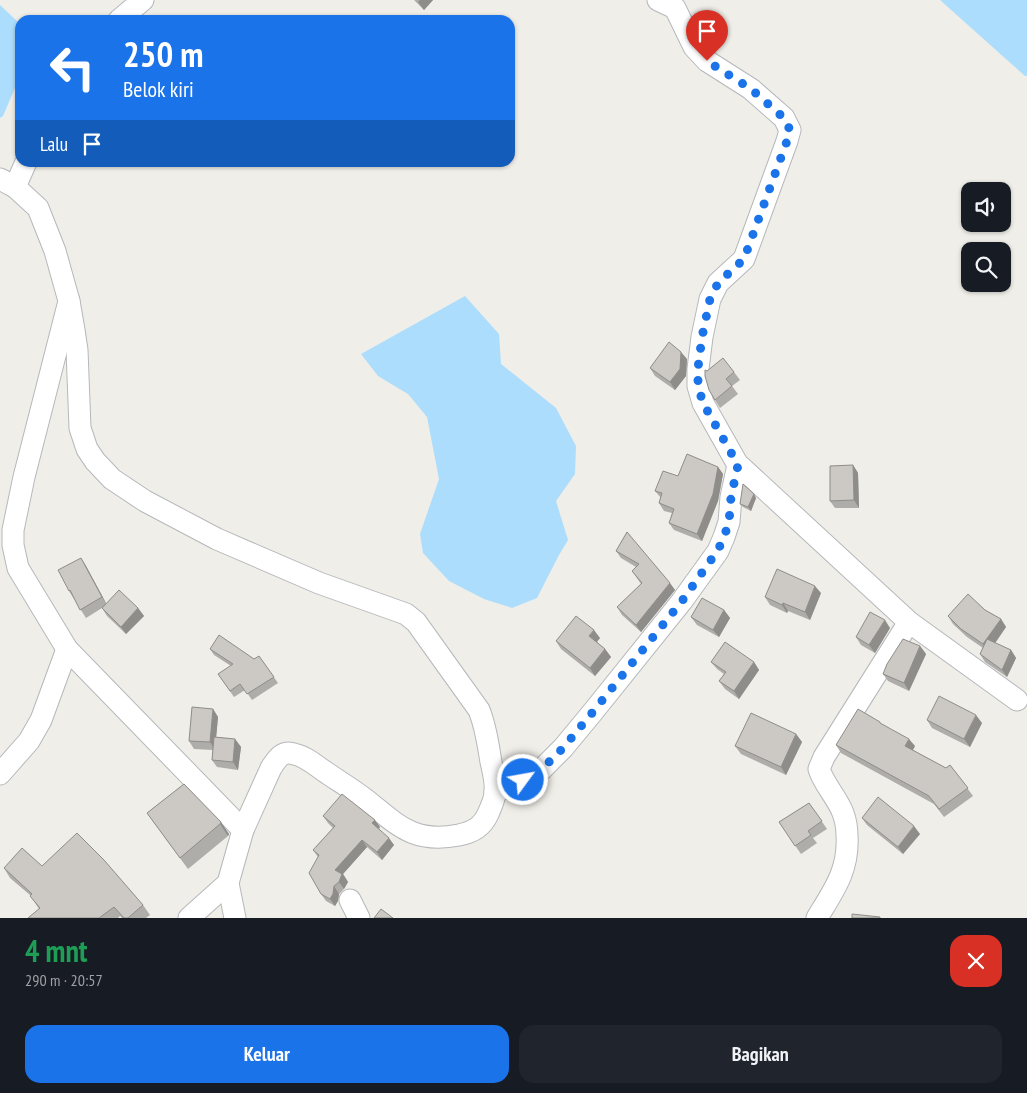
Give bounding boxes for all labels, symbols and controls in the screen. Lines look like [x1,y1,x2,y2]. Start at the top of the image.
pin [686,10,728,61]
icon: arrive [693,17,721,45]
text: 250 m [123,31,204,77]
icon: left [40,35,105,100]
text: Belok kiri [123,75,194,103]
icon: arrive [78,130,106,158]
text: Lalu [40,132,68,156]
map controls [961,182,1011,292]
button: sound [961,182,1011,232]
button: search [961,242,1011,292]
position arrow [496,753,548,805]
text: 4 mnt [25,931,88,970]
button: close [950,935,1002,987]
text: 290 m · 20:57 [25,970,103,990]
button: Keluar [25,1025,509,1083]
button: Bagikan [519,1025,1002,1083]

